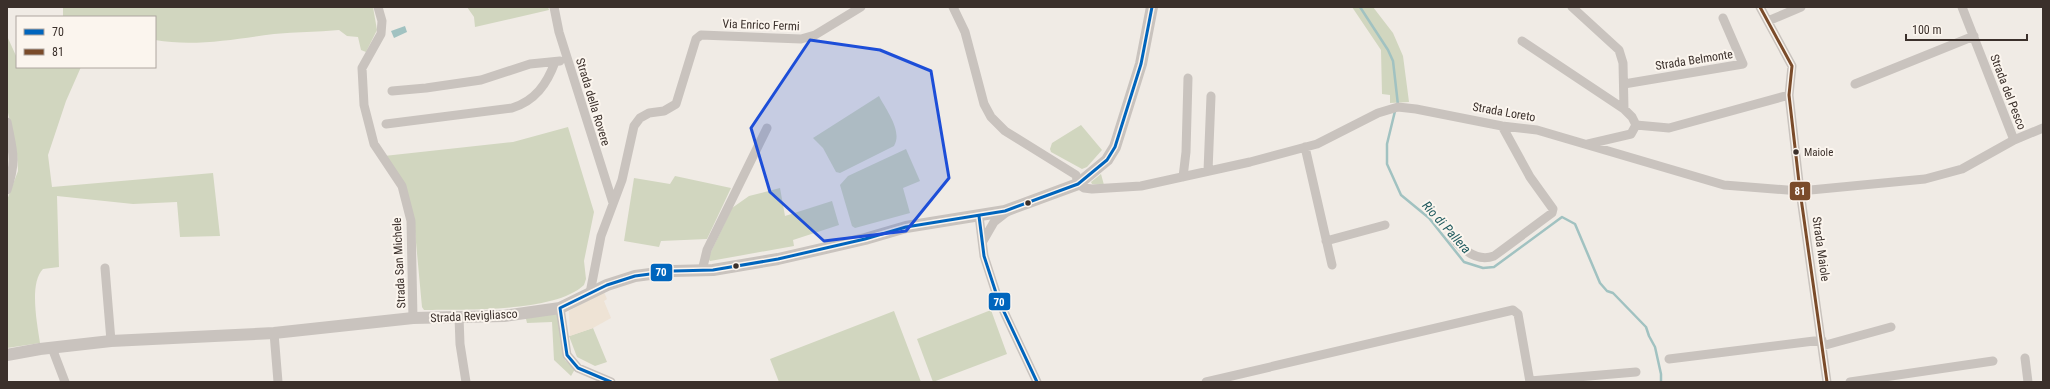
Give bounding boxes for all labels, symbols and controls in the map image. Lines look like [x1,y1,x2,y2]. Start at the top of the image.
legend [16,16,156,68]
scale bar [1906,16,2027,42]
street label: Via Enrico Fermi [722,17,800,33]
text: 100 m [1912,23,1942,37]
text: 70 [52,25,64,39]
text: 81 [52,45,64,59]
street label: Strada Belmonte [1654,47,1734,73]
street label: Strada del Pesco [1987,52,2029,132]
street label: Strada della Rovere [573,56,613,148]
street label: Strada Loreto [1471,100,1537,124]
place label: Maiole [1804,146,1833,159]
marker: Maiole [1791,147,1801,157]
line badge: 81 [1789,181,1811,201]
text: 81 [1794,185,1806,198]
unlabelled marker [1023,198,1033,208]
water label: Rio di Pallera [1419,198,1474,257]
street label: Strada Maiole [1810,216,1833,283]
street label: Strada San Michele [390,217,408,309]
unlabelled marker [731,261,741,271]
line badge: 70 [650,263,673,282]
text: 70 [655,266,667,279]
line badge: 70 [988,292,1011,311]
text: 70 [993,296,1005,309]
street label: Strada Revigliasco [430,307,518,325]

